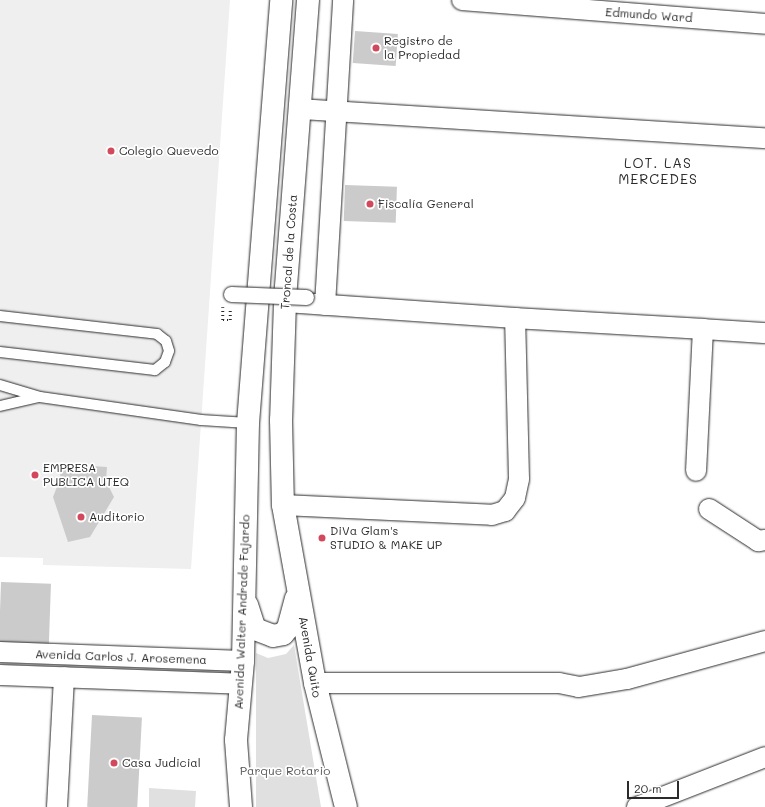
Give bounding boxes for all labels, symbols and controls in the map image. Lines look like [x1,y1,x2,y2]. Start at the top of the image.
street label: Edmundo Ward [605,5,693,25]
place label: Registro de la Propiedad [384,34,460,62]
marker: Registro de la Propiedad [371,43,381,53]
place label: Colegio Quevedo [119,144,219,158]
marker: Colegio Quevedo [106,146,116,156]
district label: LOT. LAS MERCEDES [618,155,698,188]
street label: Troncal de la Costa [278,194,300,310]
place label: Fiscalía General [378,197,474,211]
marker: Fiscalía General [365,199,375,209]
place label: EMPRESA PUBLICA UTEQ [43,461,129,489]
marker: EMPRESA PUBLICA UTEQ [30,470,40,480]
place label: Auditorio [89,510,144,524]
marker: Auditorio [76,512,86,522]
street label: Avenida Walter Andrade Fajardo [231,514,253,710]
place label: DiVa Glam's STUDIO & MAKE UP [330,524,442,552]
marker: DiVa Glam's STUDIO & MAKE UP [317,533,327,543]
street label: Avenida Quito [296,615,324,699]
street label: Avenida Carlos J. Arosemena [35,647,207,667]
place label: Casa Judicial [122,756,201,770]
marker: Casa Judicial [109,758,119,768]
park label: Parque Rotario [240,764,330,778]
scale bar [629,773,681,799]
text: 20 m [634,780,662,796]

